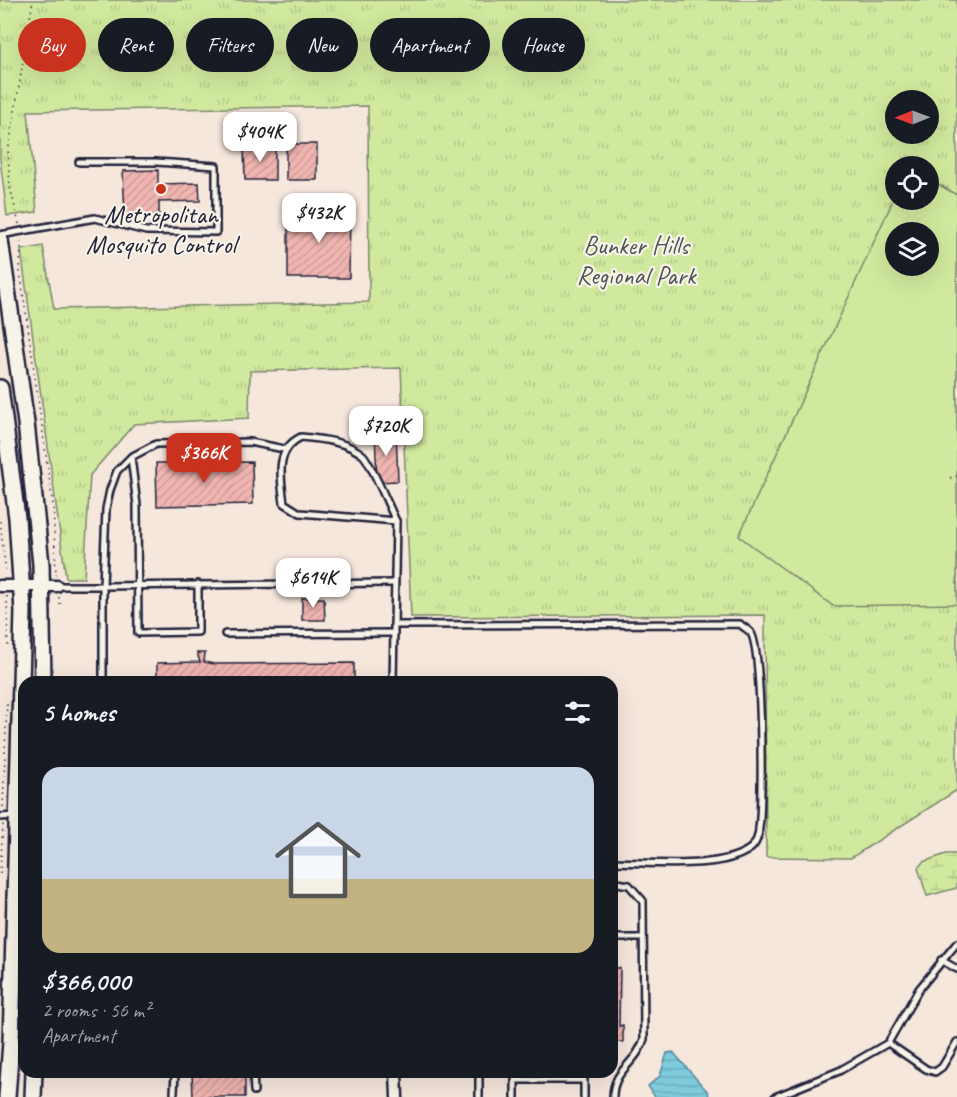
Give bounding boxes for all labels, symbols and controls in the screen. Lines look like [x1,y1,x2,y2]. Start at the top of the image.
chip: Buy [18,18,86,72]
chip: Rent [98,18,174,72]
chip: Filters [186,18,274,72]
chip: New [286,18,358,72]
chip: Apartment [370,18,490,72]
chip: House [502,18,585,72]
north arrow [885,90,939,144]
map controls [885,90,939,276]
pin: $404K [218,112,302,163]
text: $404K [237,119,283,144]
button: locate [885,156,939,210]
marker: Metropolitan Mosquito Control [154,182,168,196]
pin: $432K [277,193,361,244]
place label: Metropolitan Mosquito Control [86,198,241,261]
text: $432K [296,200,342,225]
button: layers [885,222,939,276]
park label: Bunker Hills Regional Park [576,229,697,292]
pin: $720K [344,406,428,457]
text: $720K [363,413,409,438]
pin: $366K [162,433,246,484]
text: $366K [181,440,228,465]
pin: $614K [271,558,355,609]
text: $614K [290,565,336,590]
text: 5 homes [42,696,115,729]
icon: filters [561,696,594,729]
icon: home [264,806,372,914]
text: $366,000 [42,965,130,998]
text: 2 rooms · 56 m² [42,998,150,1023]
text: Apartment [42,1023,115,1048]

